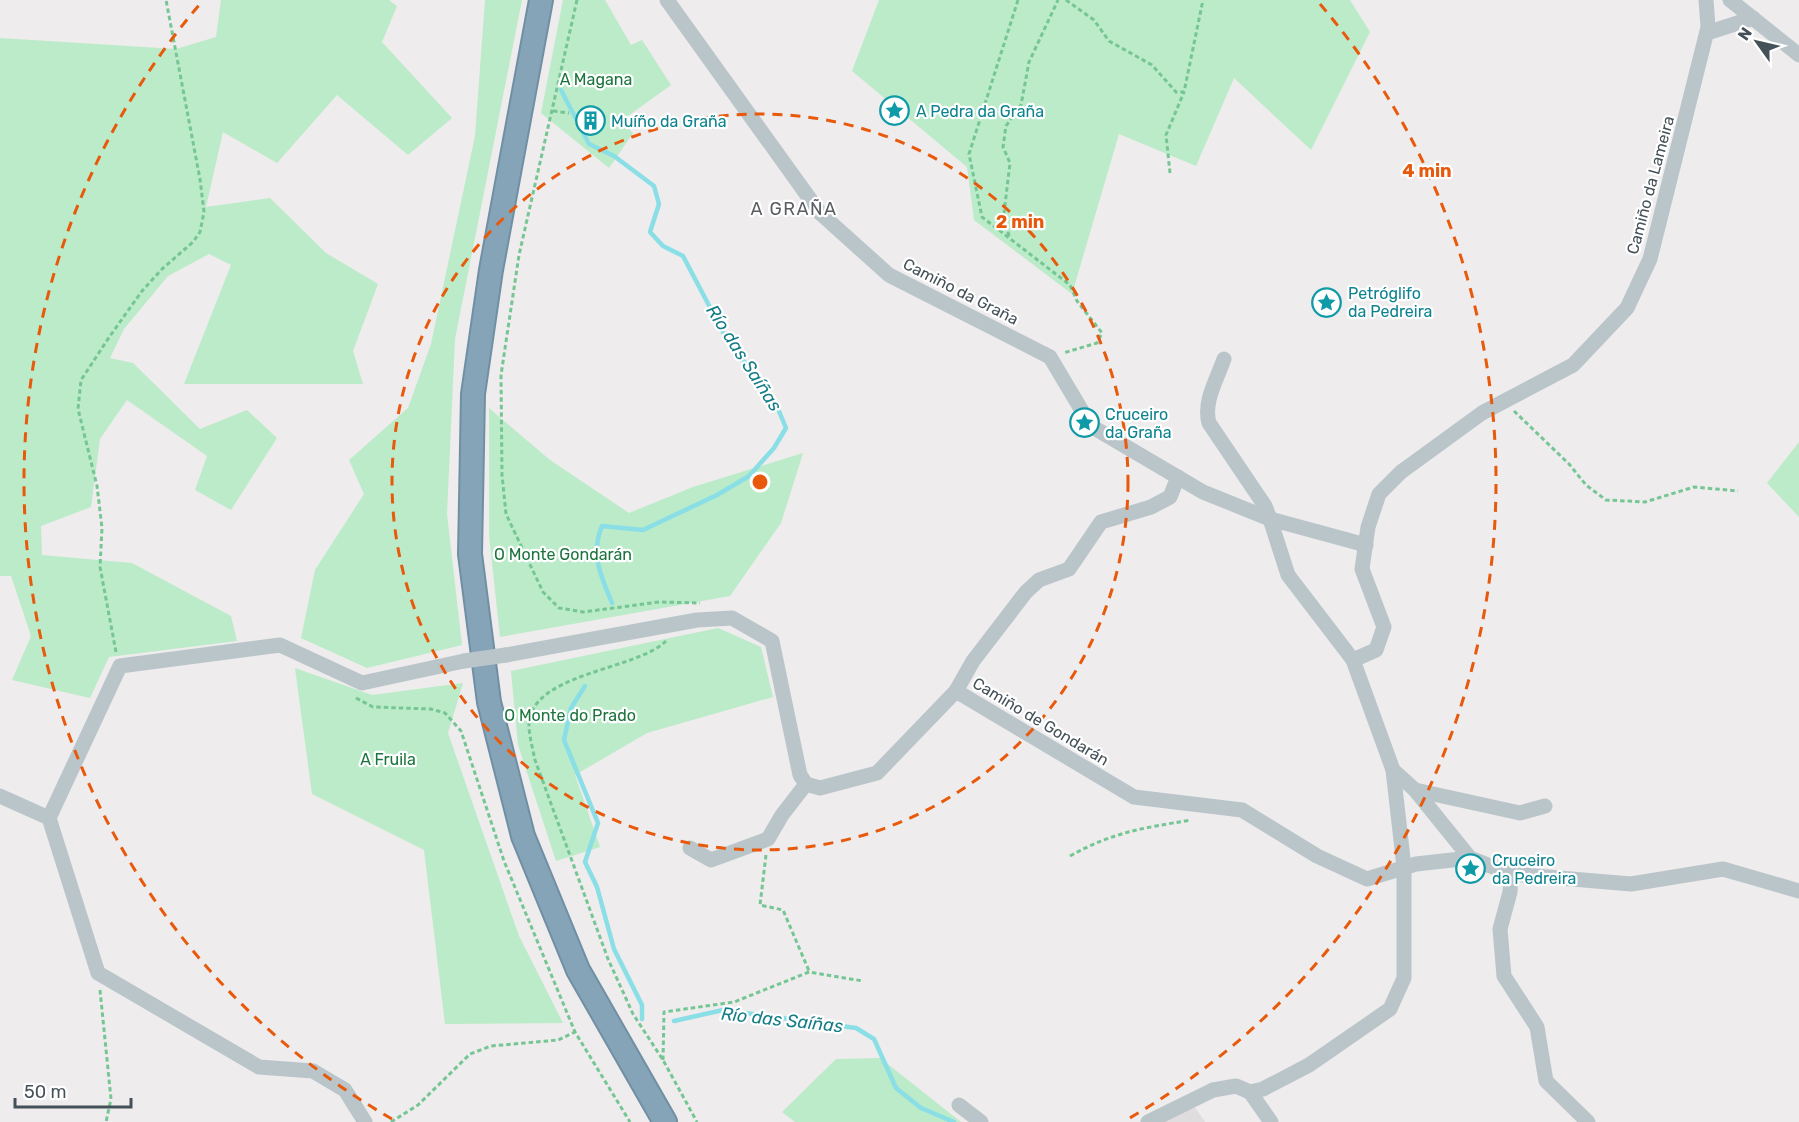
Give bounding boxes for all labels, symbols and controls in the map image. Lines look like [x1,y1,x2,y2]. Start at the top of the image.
north arrow [1727,12,1787,72]
text: N [1734,24,1756,44]
park label: A Magana [560,70,632,89]
place icon: A Pedra da Graña [879,95,911,127]
place label: A Pedra da Graña [916,102,1044,121]
building icon: Muíño da Graña [574,105,606,137]
place label: Muíño da Graña [611,112,727,131]
street label: Camiño da Lameira [1623,114,1678,256]
text: 4 min [1402,160,1452,182]
district label: A GRAÑA [750,198,838,220]
text: 2 min [996,211,1044,233]
street label: Camiño da Graña [900,254,1022,329]
place label: Petróglifo da Pedreira [1348,284,1432,321]
place icon: Petróglifo da Pedreira [1311,286,1343,318]
water label: Río das Saíñas [701,301,787,415]
place label: Cruceiro da Graña [1105,405,1171,442]
place icon: Cruceiro da Graña [1068,407,1100,439]
centre of rings [750,472,770,492]
park label: O Monte Gondarán [494,545,632,564]
street label: Camiño de Gondarán [969,673,1112,770]
park label: O Monte do Prado [504,706,636,725]
park label: A Fruila [360,750,416,769]
place label: Cruceiro da Pedreira [1492,851,1576,888]
place icon: Cruceiro da Pedreira [1455,853,1487,885]
water label: Río das Saíñas [720,1003,844,1037]
scale bar [15,1071,130,1109]
text: 50 m [24,1081,67,1103]

